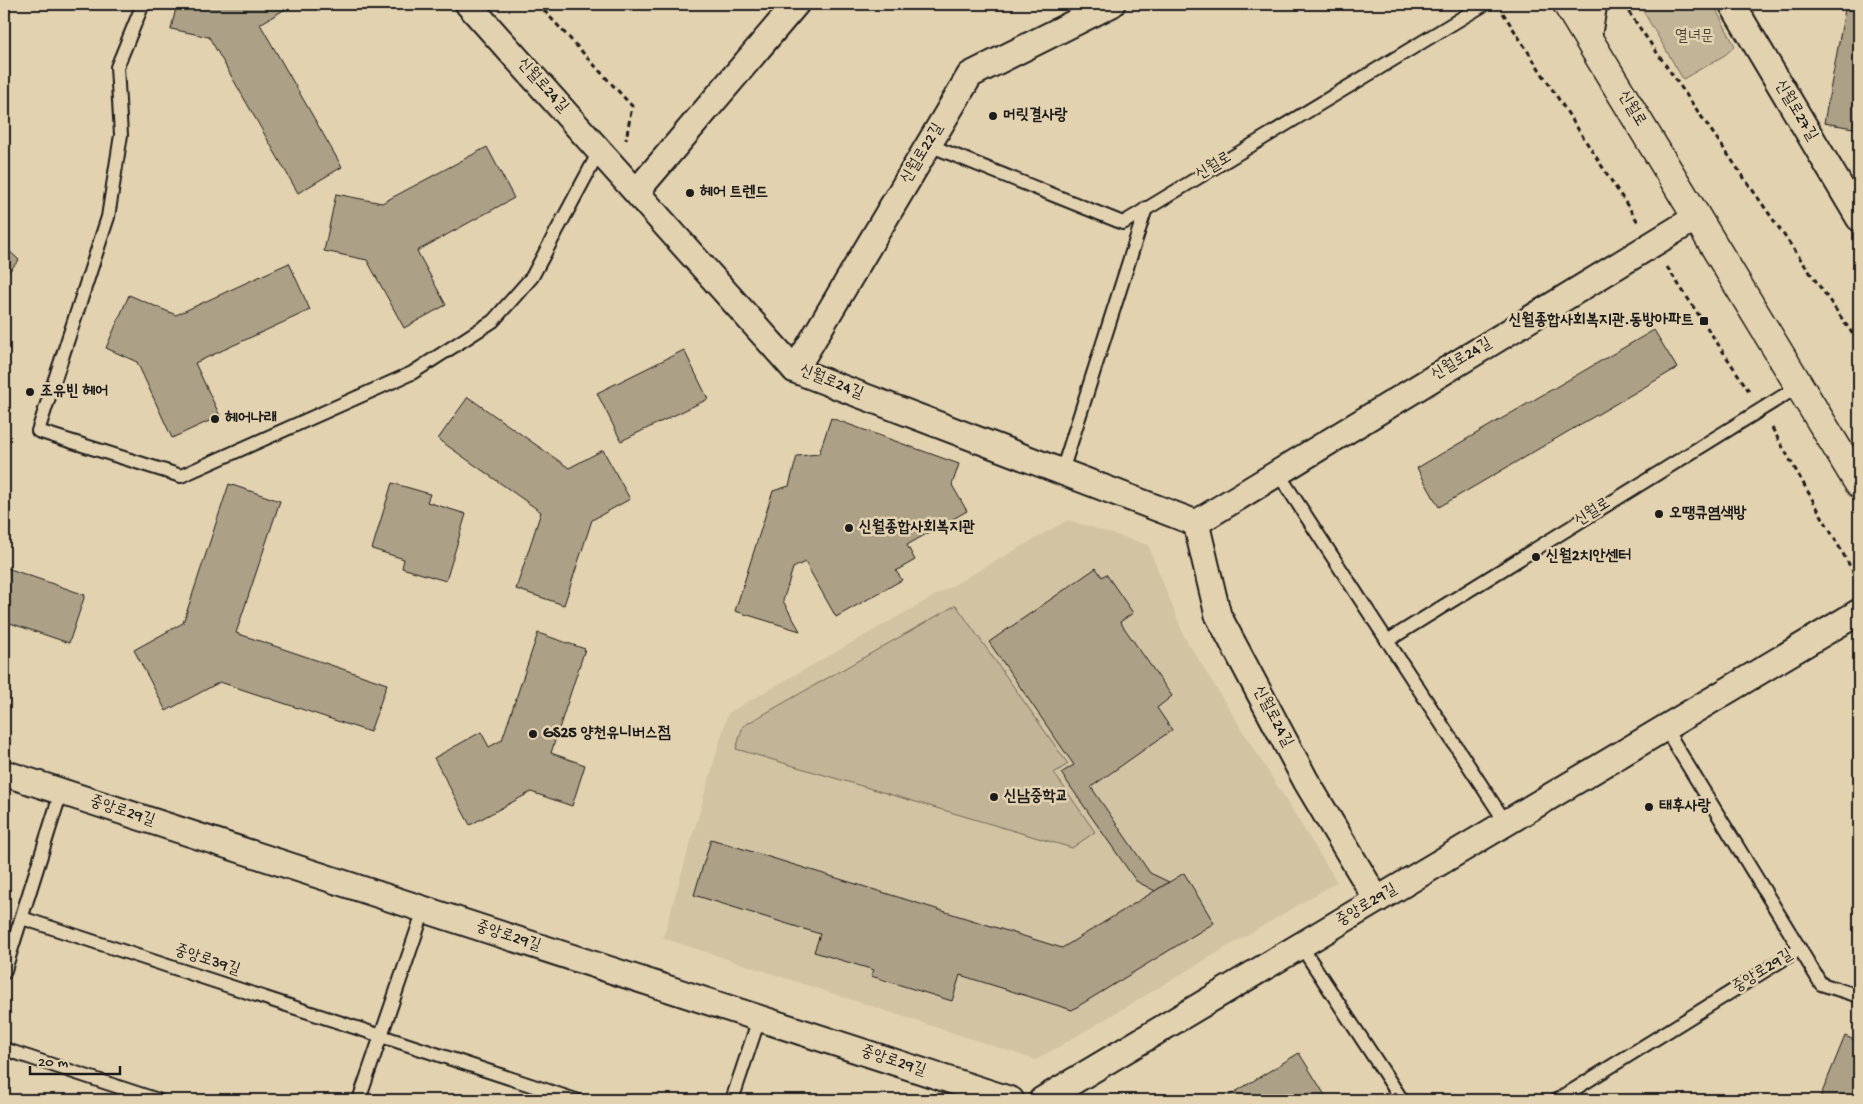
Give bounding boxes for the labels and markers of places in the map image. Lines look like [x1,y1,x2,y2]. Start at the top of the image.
place label: 머릿결사랑 [1003,106,1068,126]
marker: 머릿결사랑 [987,110,999,122]
place label: 헤어 트렌드 [699,184,768,203]
marker: 헤어 트렌드 [684,187,696,199]
place label: 신월종합사회복지관.동방아파트 [1509,311,1694,331]
marker: 신월종합사회복지관.동방아파트 [1698,315,1710,327]
place label: 조유빈 헤어 [40,383,108,402]
marker: 조유빈 헤어 [24,386,36,398]
place label: 헤어나래 [224,410,277,429]
marker: 헤어나래 [209,413,221,425]
place label: 오땡큐염색방 [1669,505,1746,524]
marker: 오땡큐염색방 [1653,508,1665,520]
place label: 신월종합사회복지관 [859,518,975,538]
marker: 신월종합사회복지관 [843,522,855,534]
place label: 신월2치안센터 [1546,547,1631,567]
marker: 신월2치안센터 [1530,551,1542,563]
place label: GS25 양천유니버스점 [543,725,671,744]
marker: GS25 양천유니버스점 [527,728,539,740]
place label: 신남중학교 [1004,787,1068,807]
marker: 신남중학교 [988,791,1000,803]
place label: 태후사랑 [1659,797,1711,817]
marker: 태후사랑 [1643,801,1655,813]

